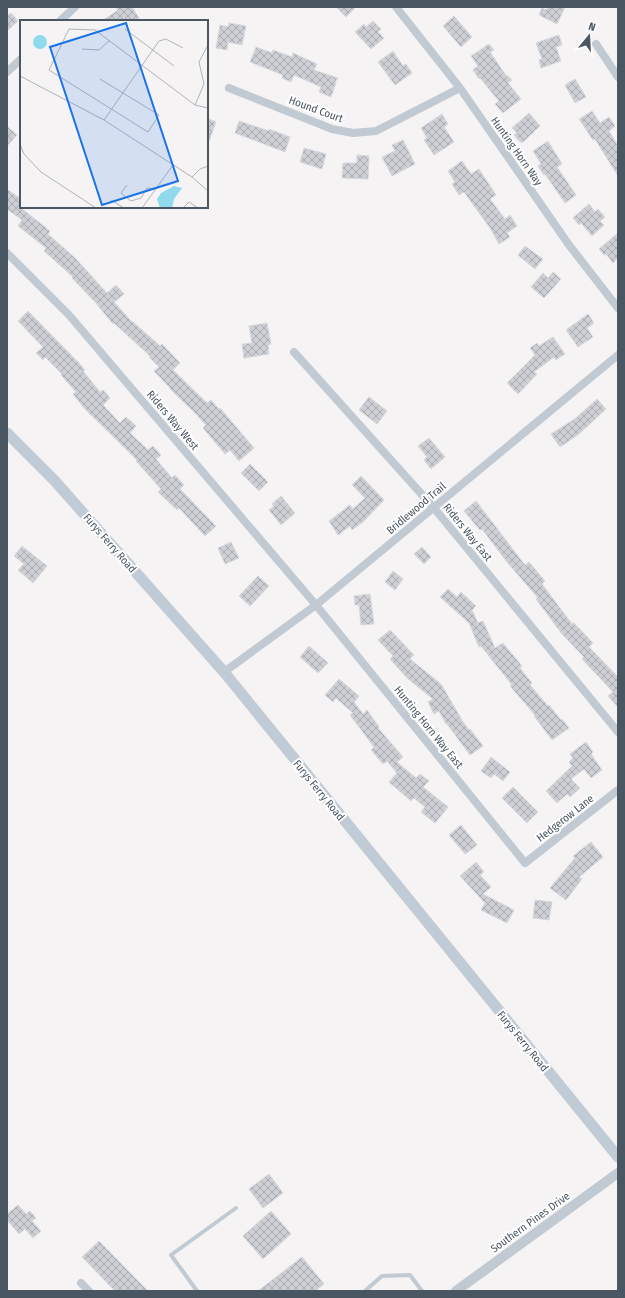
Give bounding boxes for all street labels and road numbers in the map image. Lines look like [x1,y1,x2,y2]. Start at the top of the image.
street label: Hound Court [287,94,345,125]
street label: Hunting Horn Way [488,114,545,188]
street label: Riders Way West [144,388,201,453]
street label: Bridlewood Trail [384,480,449,537]
street label: Riders Way East [440,501,495,564]
street label: Furys Ferry Road [80,511,139,575]
street label: Hunting Horn Way East [391,684,466,771]
street label: Furys Ferry Road [290,757,347,823]
street label: Hedgerow Lane [534,792,596,845]
street label: Furys Ferry Road [494,1008,551,1074]
street label: Southern Pines Drive [488,1189,572,1255]

